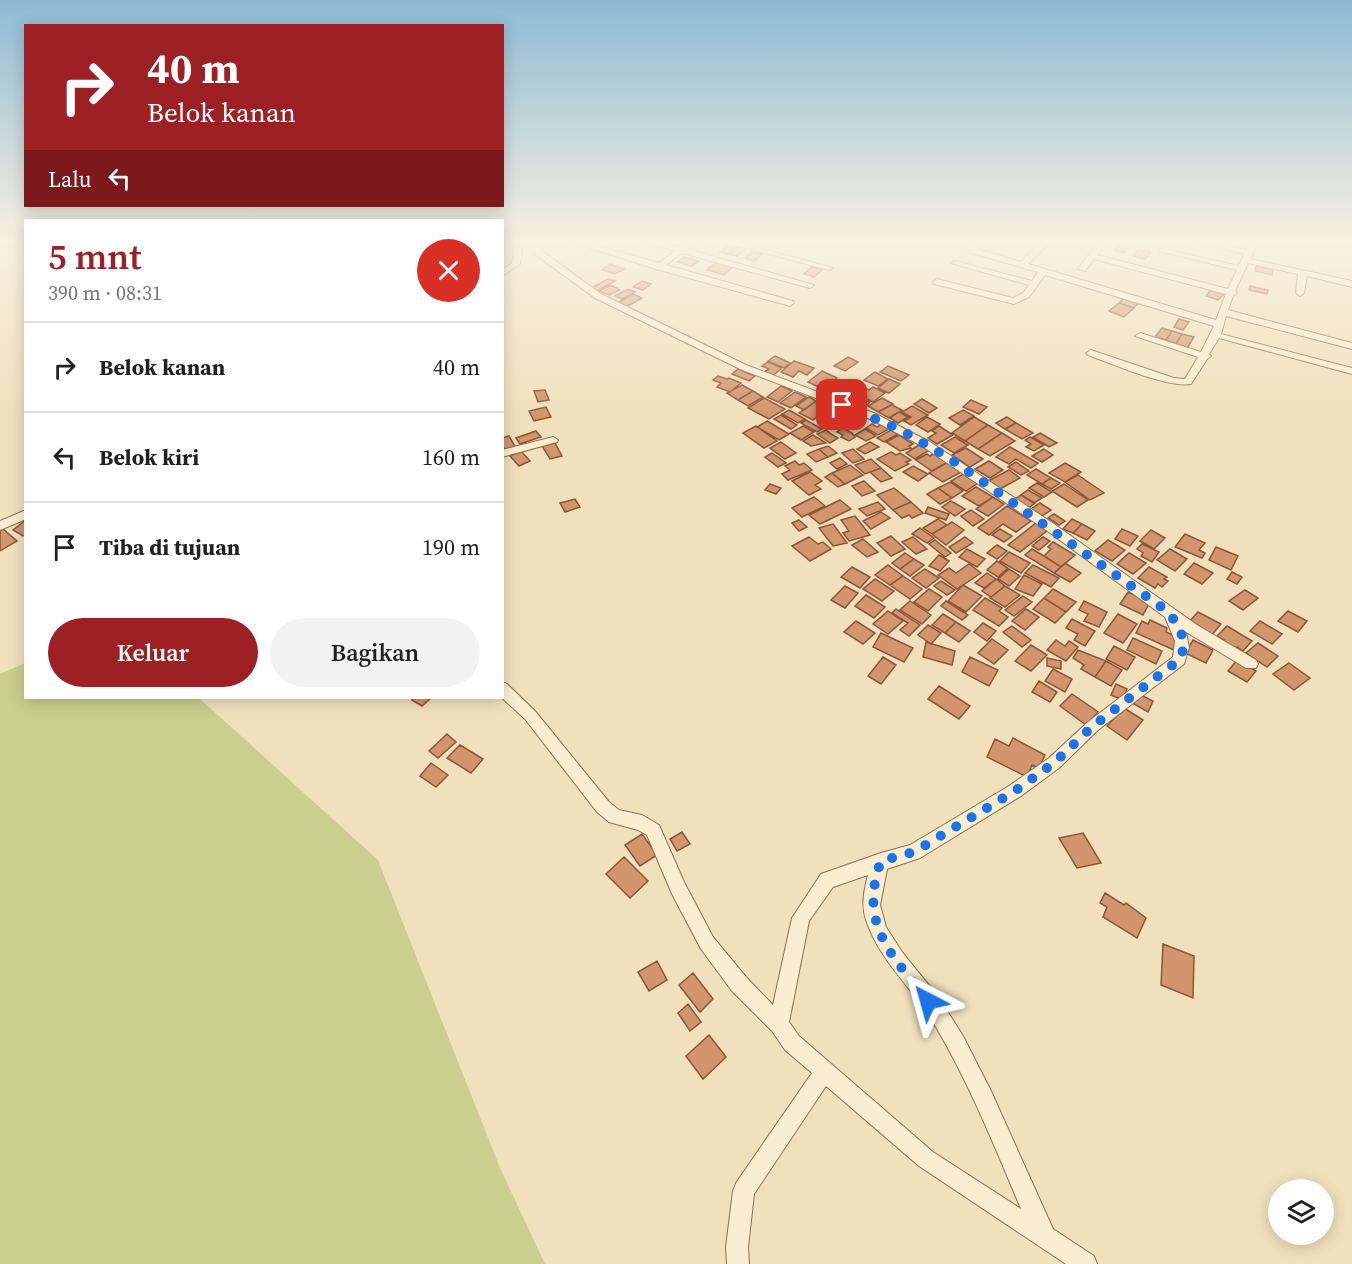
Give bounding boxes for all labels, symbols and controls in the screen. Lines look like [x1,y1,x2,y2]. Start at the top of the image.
text: 40 m [147,39,240,97]
icon: right [48,48,126,126]
text: Belok kanan [147,94,296,131]
icon: left [103,162,136,195]
text: Lalu [48,164,91,194]
text: 5 mnt [48,232,141,281]
button: close [417,239,480,302]
text: 390 m · 08:31 [48,279,162,307]
icon: right [48,351,81,384]
text: Belok kanan [99,352,225,382]
text: 40 m [433,352,480,382]
pin [816,379,867,430]
icon: arrive [825,388,858,421]
icon: left [48,441,81,474]
text: Belok kiri [99,442,199,472]
text: 160 m [422,442,480,472]
icon: arrive [48,531,81,564]
text: Tiba di tujuan [99,532,240,562]
text: 190 m [422,532,480,562]
button: Keluar [48,618,258,687]
button: Bagikan [270,618,480,687]
position arrow [896,969,960,1033]
map controls [1268,1179,1334,1245]
button: layers [1268,1179,1334,1245]

